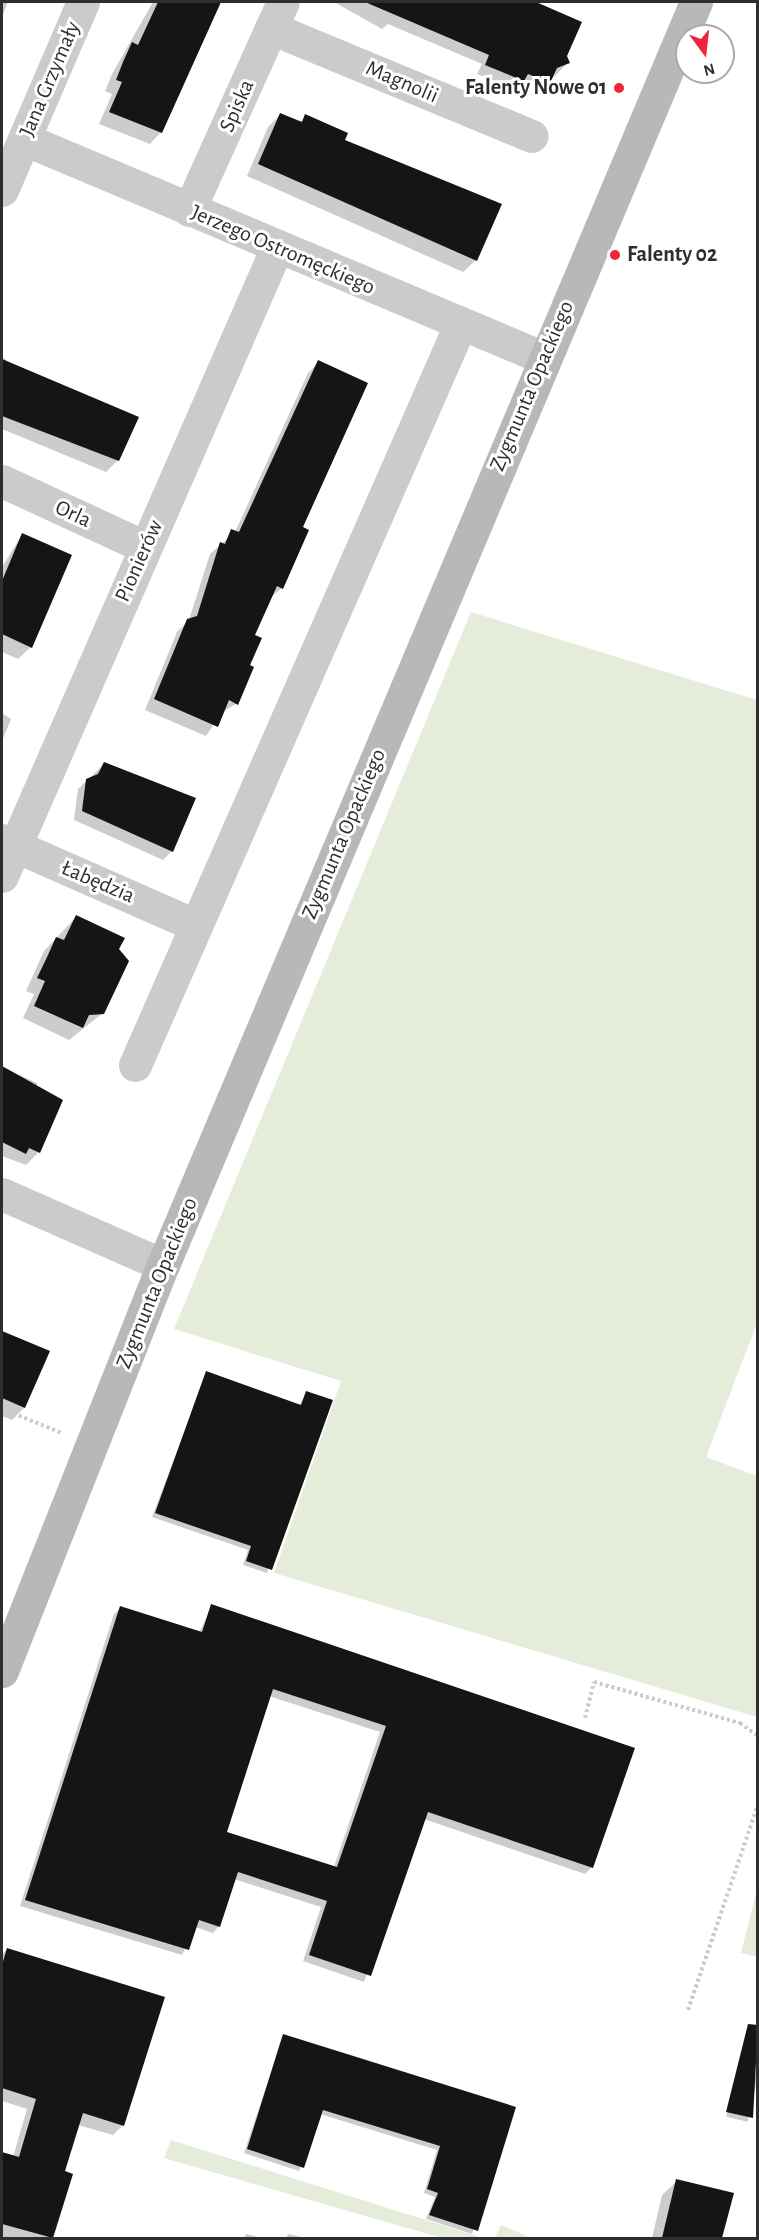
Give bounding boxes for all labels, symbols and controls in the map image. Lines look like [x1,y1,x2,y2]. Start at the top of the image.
street label: Jana Grzymały [14,17,86,141]
north arrow [675,24,735,84]
street label: Magnolii [362,55,442,109]
text: N [702,60,717,79]
place label: Falenty Nowe 01 [465,75,607,101]
street label: Spiska [214,76,260,136]
marker: Falenty Nowe 01 [612,81,626,95]
street label: Jerzego Ostromęckiego [187,199,379,301]
place label: Falenty 02 [627,242,717,268]
marker: Falenty 02 [608,248,622,262]
street label: Zygmunta Opackiego [484,297,580,475]
street label: Orla [51,494,95,534]
street label: Pionierów [109,516,169,606]
street label: Zygmunta Opackiego [296,745,392,923]
street label: Łabędzia [57,855,139,909]
street label: Zygmunta Opackiego [111,1194,203,1372]

